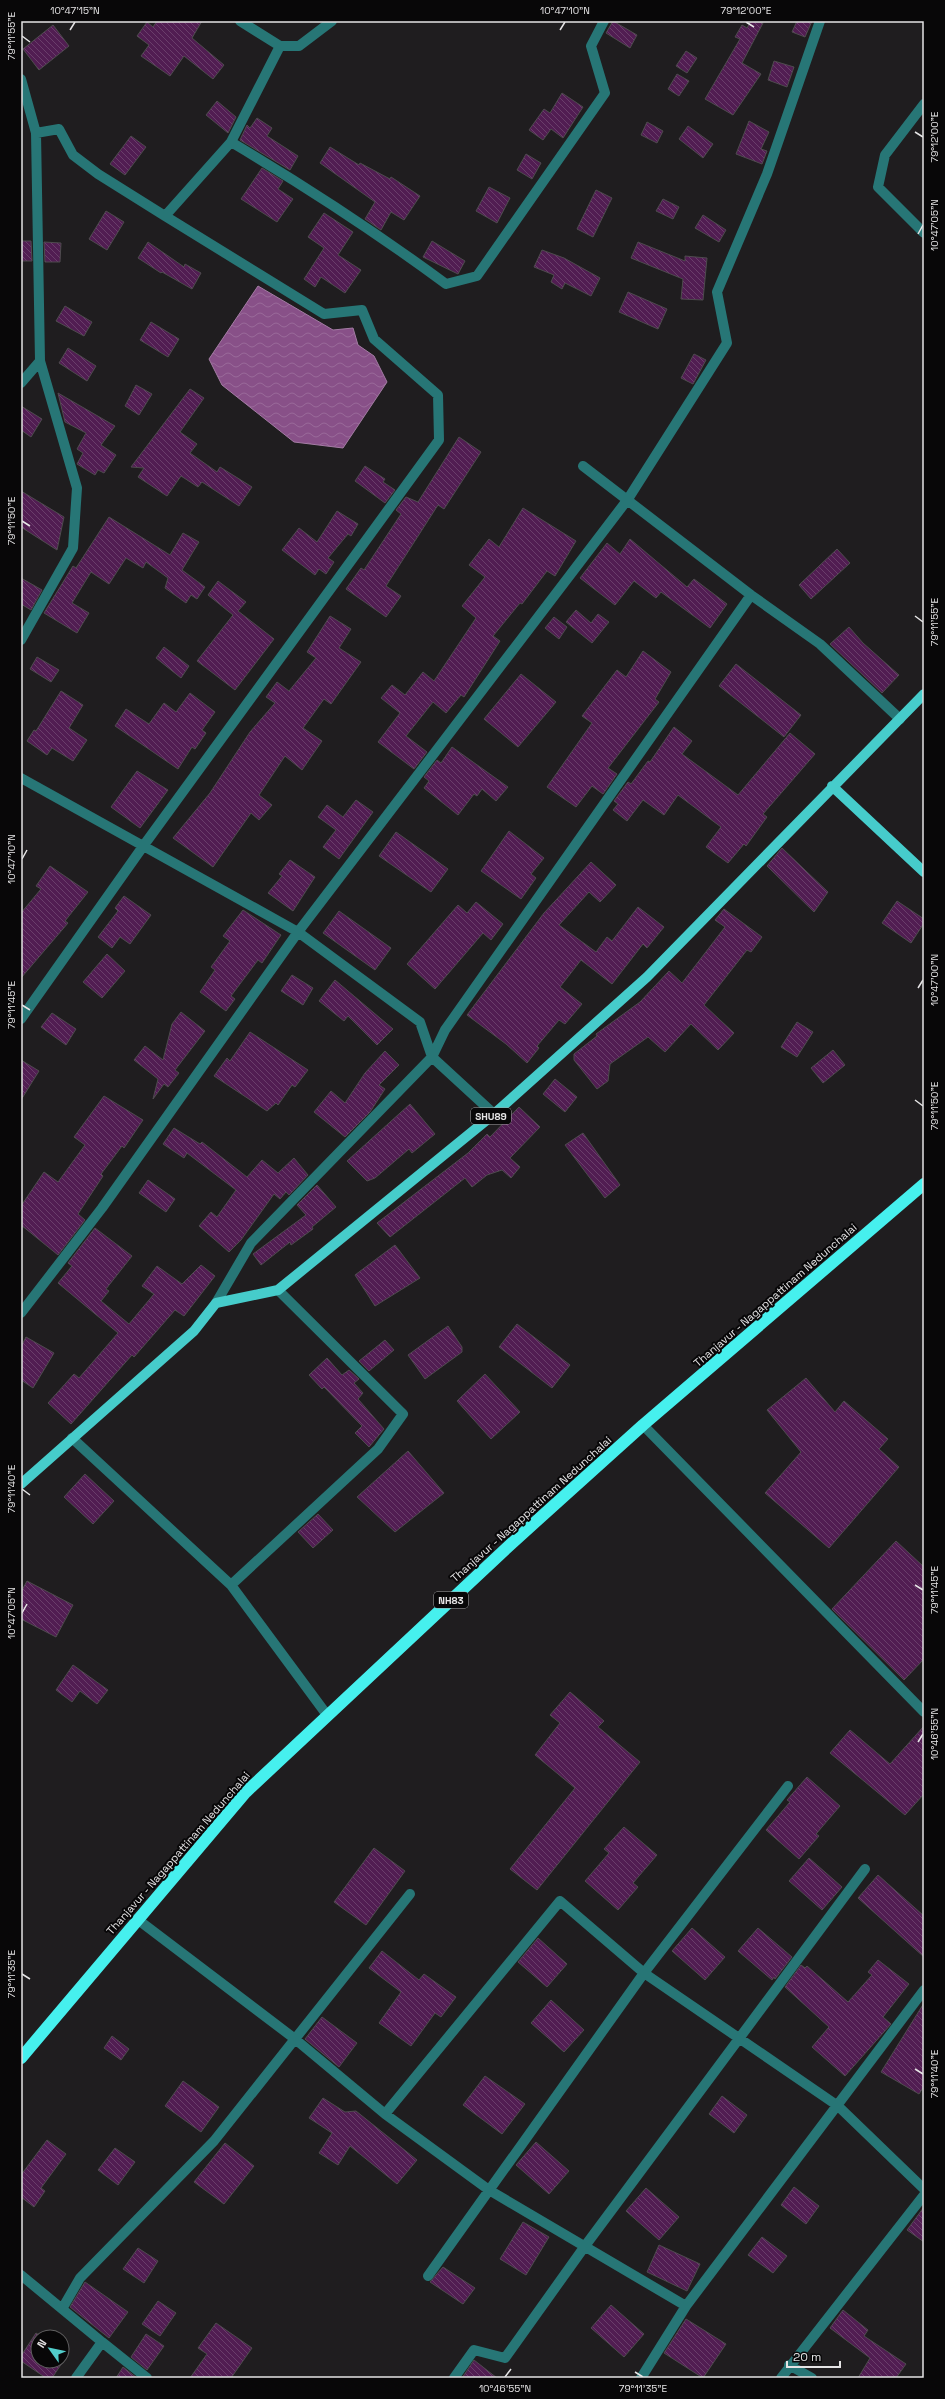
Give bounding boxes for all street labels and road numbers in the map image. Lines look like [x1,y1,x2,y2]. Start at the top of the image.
road number: SHU89 [471,1108,511,1124]
street label: Thanjavur - Nagappattinam Nedunchalai [691,1220,860,1370]
street label: Thanjavur - Nagappattinam Nedunchalai [448,1433,615,1585]
road number: NH83 [434,1592,468,1608]
street label: Thanjavur - Nagappattinam Nedunchalai [103,1768,253,1937]

